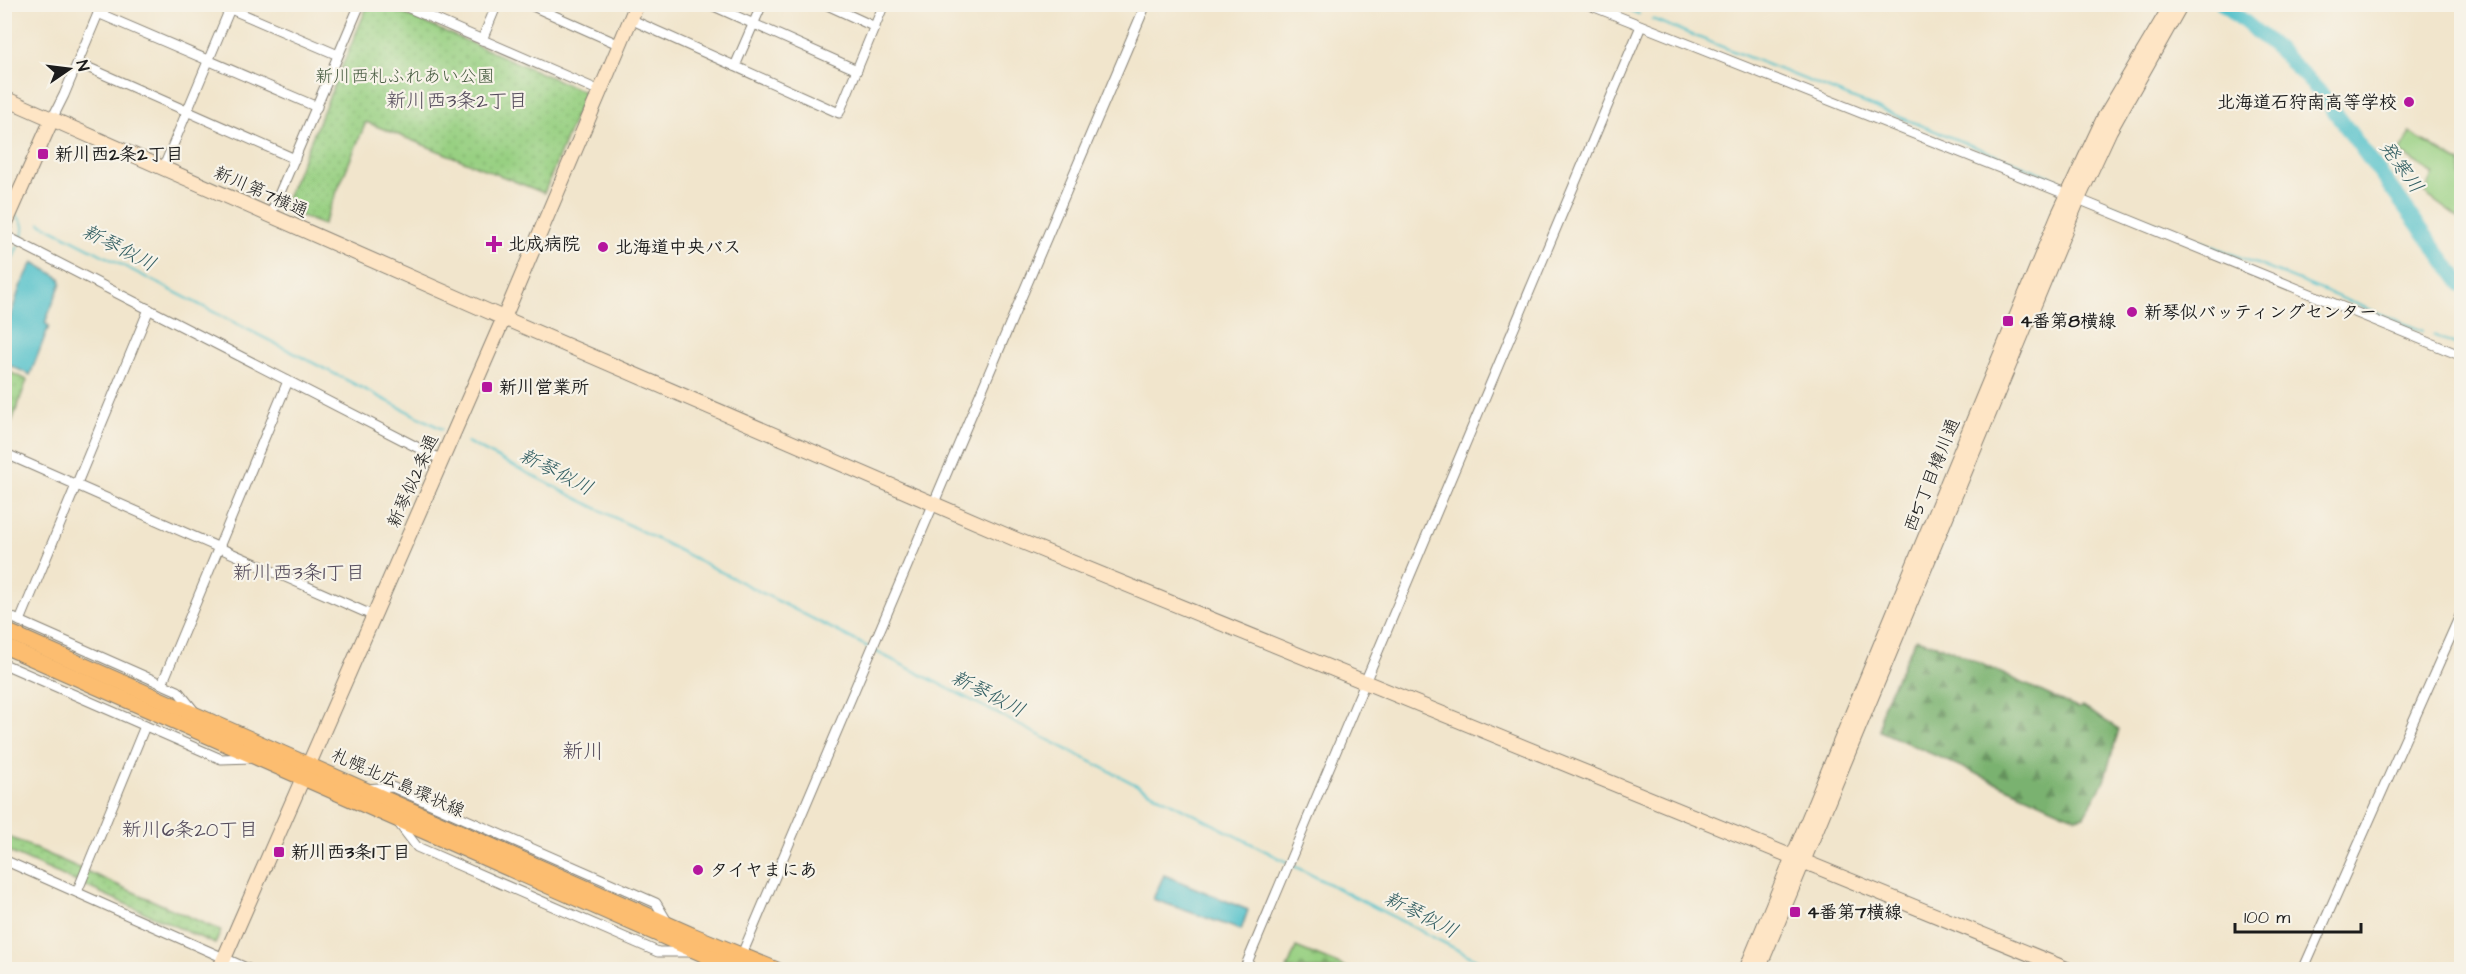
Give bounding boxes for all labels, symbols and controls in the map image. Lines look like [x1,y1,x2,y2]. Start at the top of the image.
north arrow [39,39,99,99]
text: N [71,58,94,73]
park label: 新川西札ふれあい公園 [315,64,495,89]
district label: 新川西3条2丁目 [386,87,528,115]
place label: 北海道石狩南高等学校 [2217,90,2397,115]
marker: 北海道石狩南高等学校 [2402,95,2416,109]
water label: 発寒川 [2372,135,2430,199]
place label: 新川西2条2丁目 [55,142,184,167]
marker: 新川西2条2丁目 [36,147,50,161]
street label: 新川第7横通 [210,160,312,224]
water label: 新琴似川 [77,217,161,279]
place label: 北成病院 [508,232,580,257]
marker: 北成病院 [485,235,503,253]
place label: 北海道中央バス [615,235,741,260]
marker: 北海道中央バス [596,240,610,254]
place label: 新琴似バッティングセンター [2144,300,2377,325]
marker: 新琴似バッティングセンター [2125,305,2139,319]
place label: 4番第8横線 [2020,309,2116,334]
marker: 4番第8横線 [2001,314,2015,328]
place label: 新川営業所 [499,375,589,400]
marker: 新川営業所 [480,380,494,394]
street label: 西5丁目樽川通 [1898,414,1966,536]
street label: 新琴似2条通 [381,430,445,532]
water label: 新琴似川 [514,441,598,503]
district label: 新川西3条1丁目 [233,559,365,587]
water label: 新琴似川 [946,663,1030,725]
district label: 新川 [562,737,604,766]
street label: 札幌北広島環状線 [327,742,469,824]
district label: 新川6条20丁目 [122,816,258,844]
place label: 新川西3条1丁目 [291,840,410,865]
marker: 新川西3条1丁目 [272,845,286,859]
place label: タイヤまにあ [710,858,817,883]
marker: タイヤまにあ [691,863,705,877]
water label: 新琴似川 [1379,884,1463,946]
scale bar [2235,896,2361,934]
place label: 4番第7横線 [1807,900,1902,925]
marker: 4番第7横線 [1788,905,1802,919]
text: 100 m [2244,905,2290,930]

